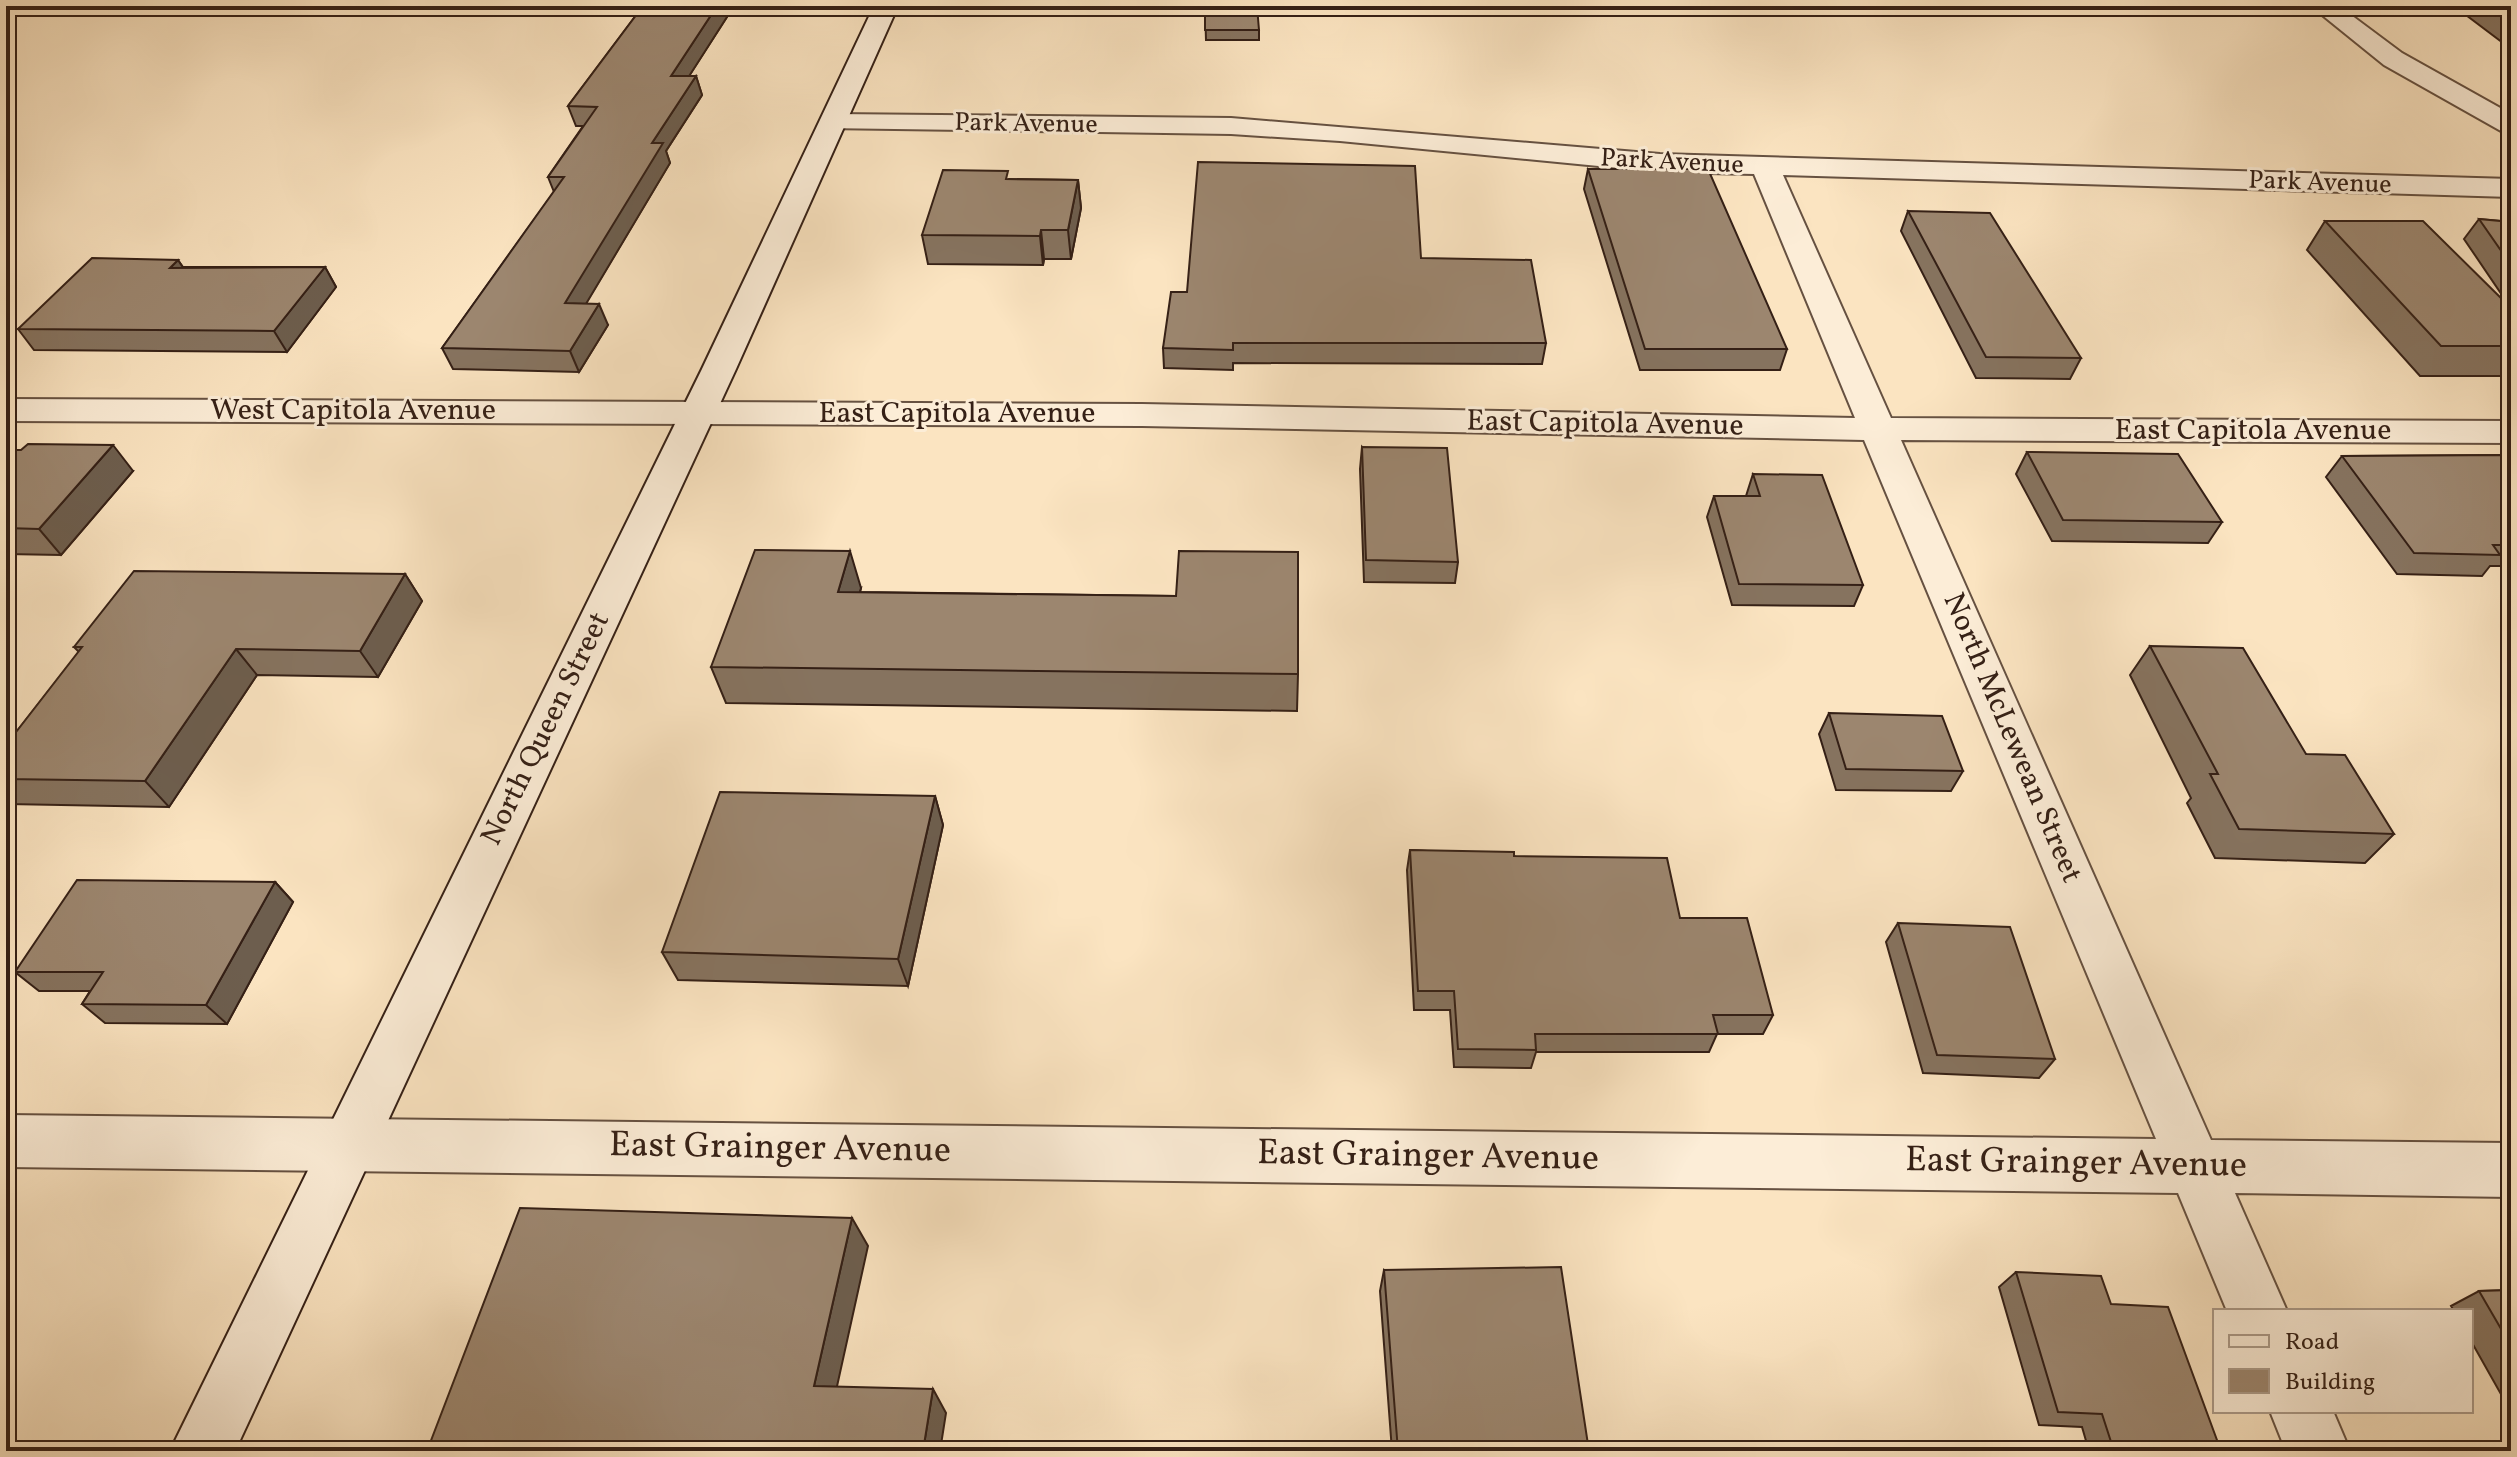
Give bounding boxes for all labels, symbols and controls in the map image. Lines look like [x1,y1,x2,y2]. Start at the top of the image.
street label: Park Avenue [954,105,1098,143]
street label: Park Avenue [1599,140,1745,184]
street label: Park Avenue [2248,163,2392,203]
street label: West Capitola Avenue [210,390,496,432]
street label: East Capitola Avenue [818,393,1096,435]
street label: East Capitola Avenue [1466,401,1744,447]
street label: East Capitola Avenue [2114,410,2392,452]
street label: North McLewean Street [1932,587,2092,889]
street label: North Queen Street [471,605,621,853]
street label: East Grainger Avenue [609,1121,951,1177]
street label: East Grainger Avenue [1257,1129,1599,1185]
street label: East Grainger Avenue [1905,1136,2247,1192]
legend [2213,1309,2473,1413]
text: Road [2285,1326,2339,1360]
text: Building [2285,1366,2375,1400]

